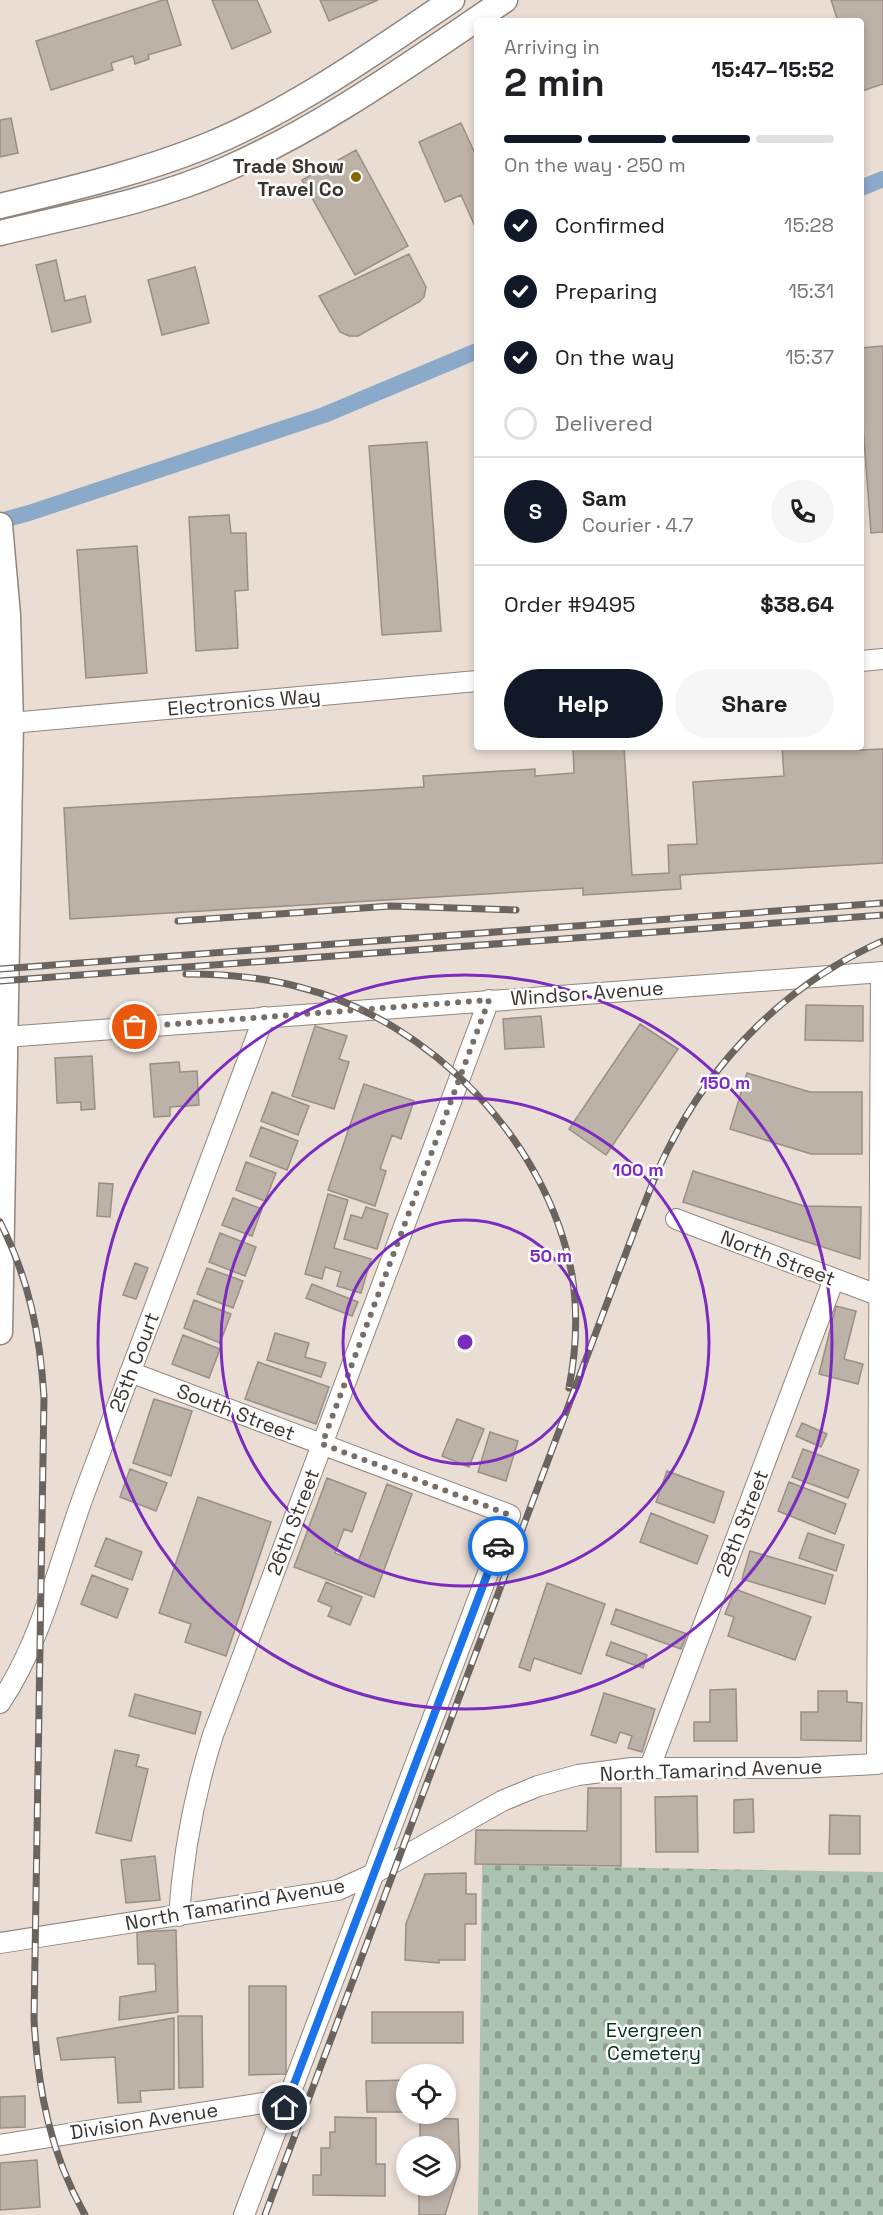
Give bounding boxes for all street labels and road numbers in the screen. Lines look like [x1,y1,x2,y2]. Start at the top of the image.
street label: Electronics Way [166,682,322,722]
street label: Windsor Avenue [510,975,664,1011]
street label: North Street [717,1224,839,1292]
street label: 25th Court [103,1308,165,1416]
street label: South Street [173,1378,299,1446]
street label: 26th Street [261,1465,325,1579]
street label: 28th Street [710,1466,774,1580]
street label: North Tamarind Avenue [599,1753,823,1787]
street label: North Tamarind Avenue [123,1872,347,1936]
street label: Division Avenue [68,2096,220,2146]

